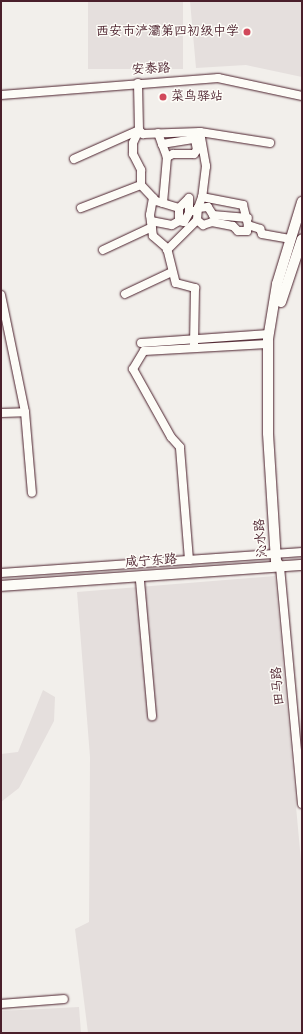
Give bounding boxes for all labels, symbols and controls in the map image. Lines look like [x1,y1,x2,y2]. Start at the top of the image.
place label: 西安市浐灞第四初级中学 [96,24,239,40]
marker: 西安市浐灞第四初级中学 [242,27,252,37]
street label: 安泰路 [131,61,171,79]
place label: 菜鸟驿站 [171,89,223,105]
marker: 菜鸟驿站 [158,92,168,102]
street label: 沁水路 [253,518,271,558]
street label: 咸宁东路 [125,552,177,572]
street label: 田马路 [270,666,288,706]

